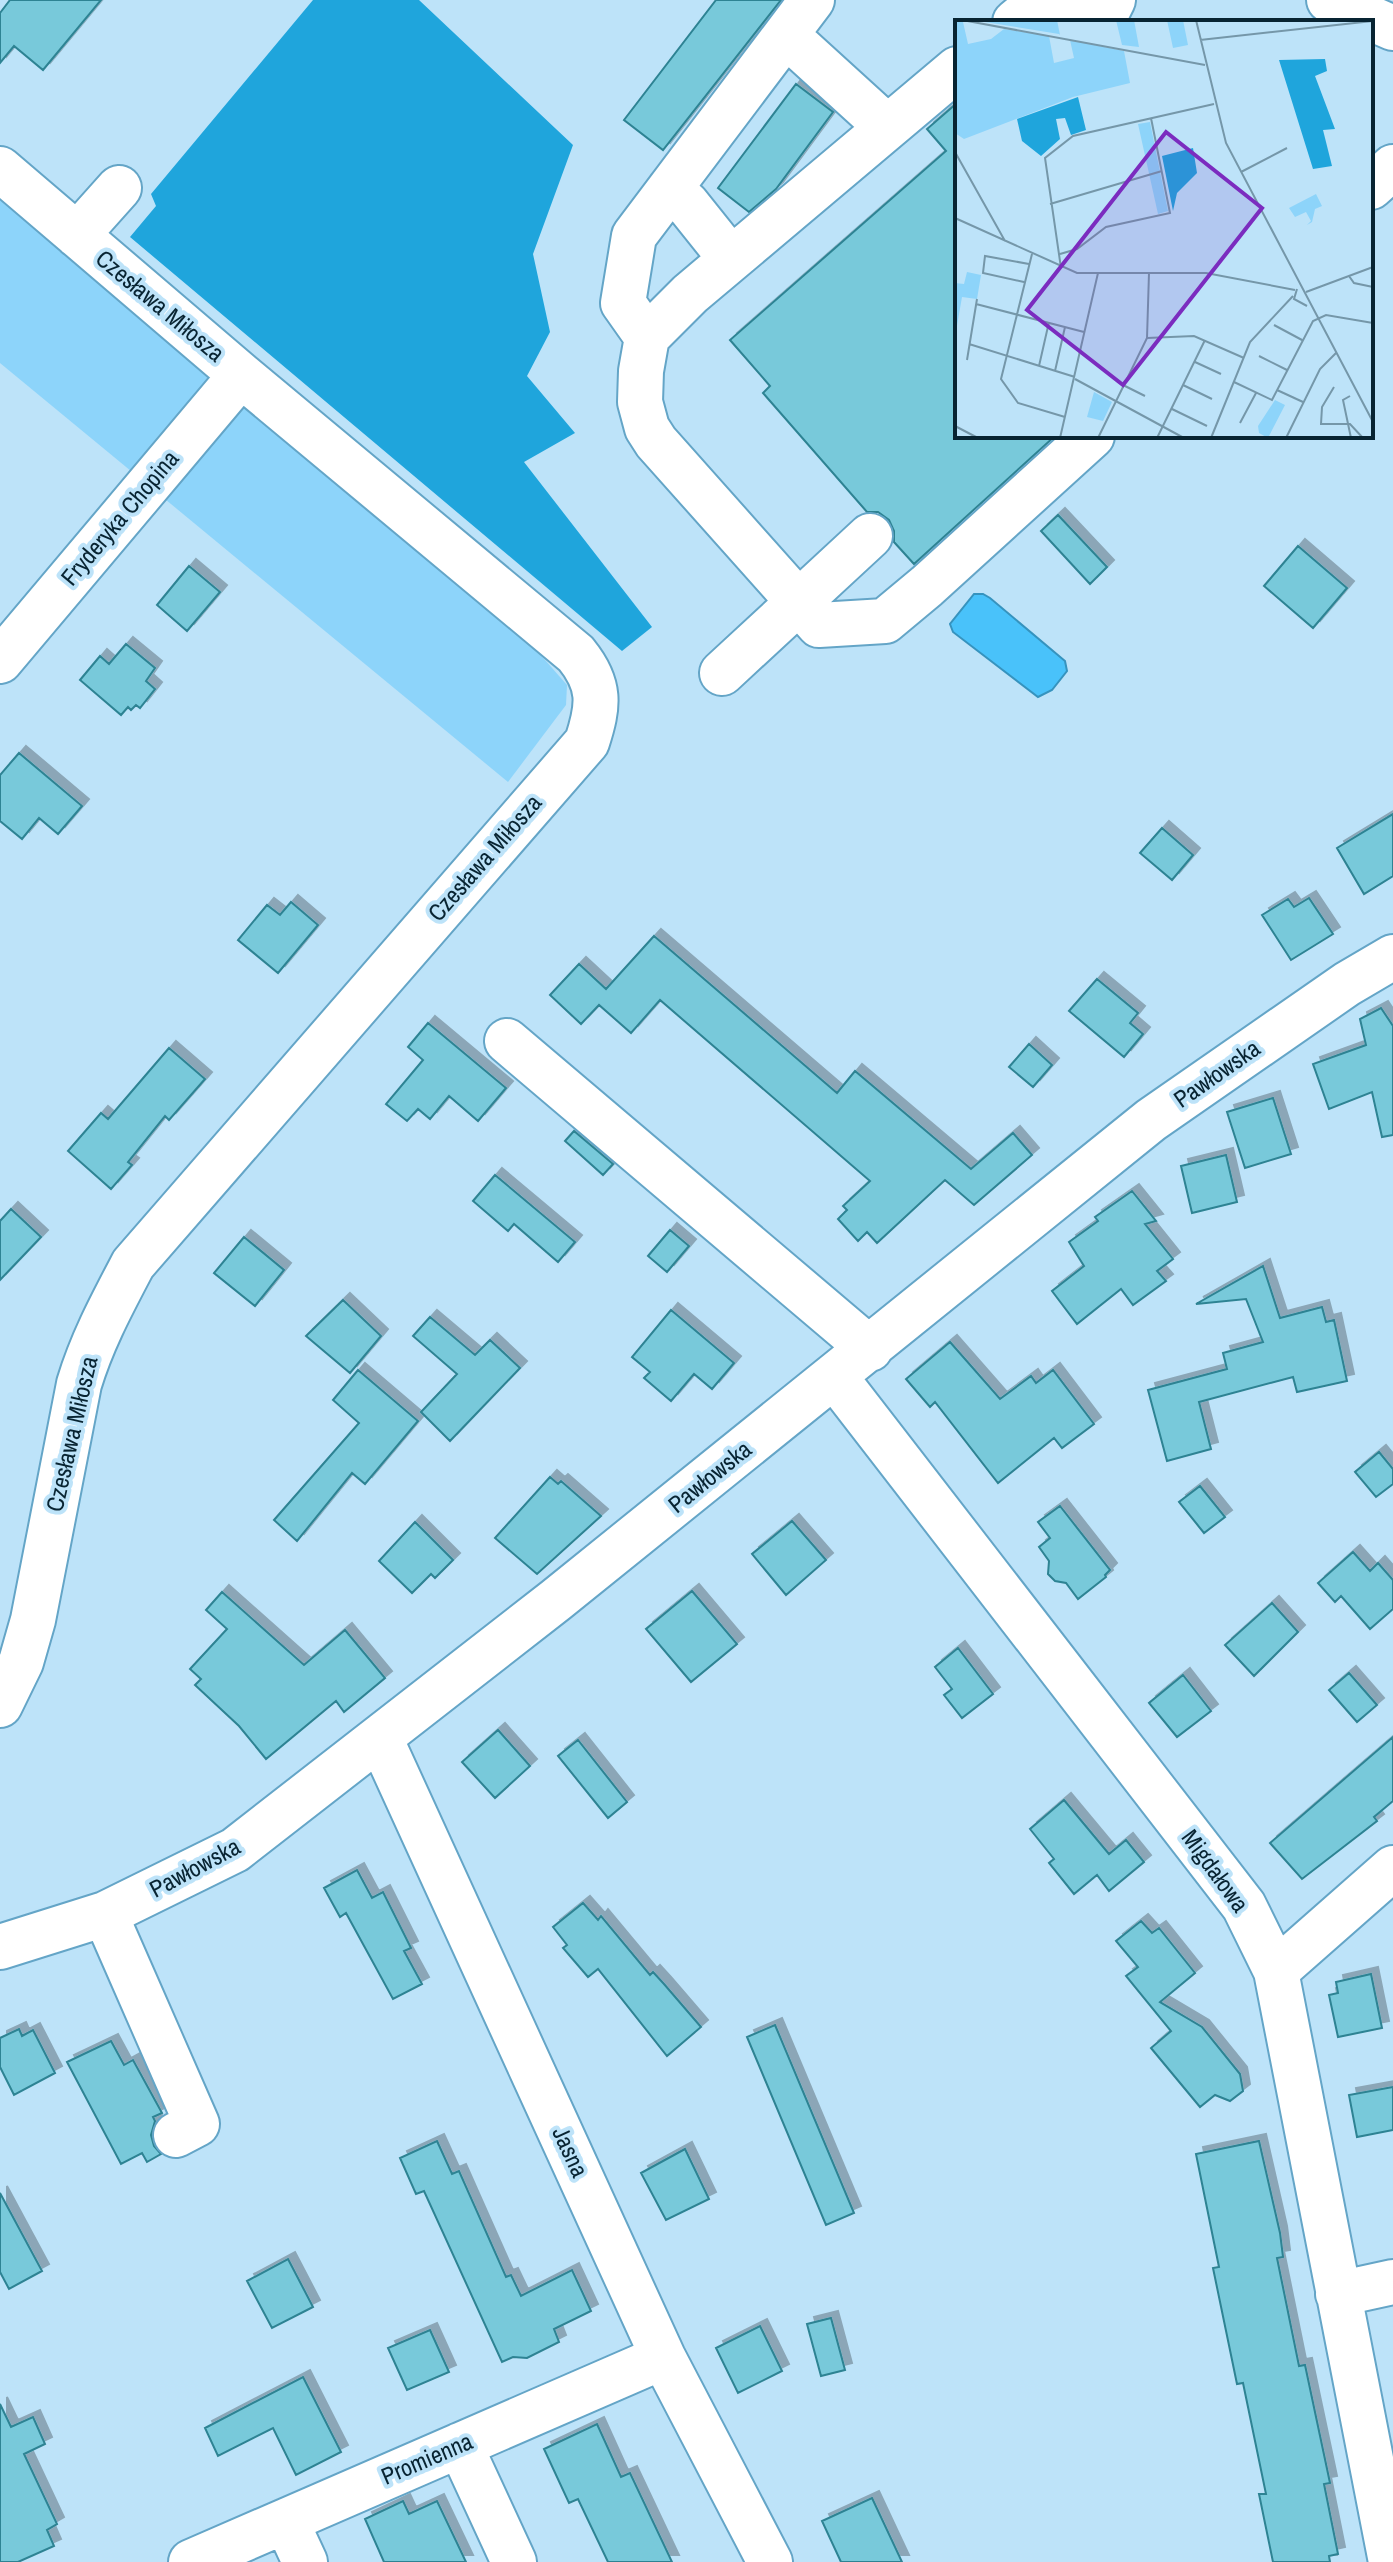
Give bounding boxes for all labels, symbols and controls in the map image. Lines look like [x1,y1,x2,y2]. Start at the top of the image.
inset map [955,20,1373,438]
street label: Czesława Miłosza [90,242,232,368]
street label: Fryderyka Chopina [53,443,185,592]
street label: Czesława Miłosza [420,787,548,928]
street label: Pawłowska [1167,1032,1266,1115]
street label: Czesława Miłosza [38,1353,104,1515]
street label: Pawłowska [661,1433,758,1520]
street label: Migdałowa [1175,1823,1257,1918]
street label: Pawłowska [144,1830,246,1904]
street label: Jasna [545,2121,597,2182]
street label: Promienna [376,2425,477,2492]

